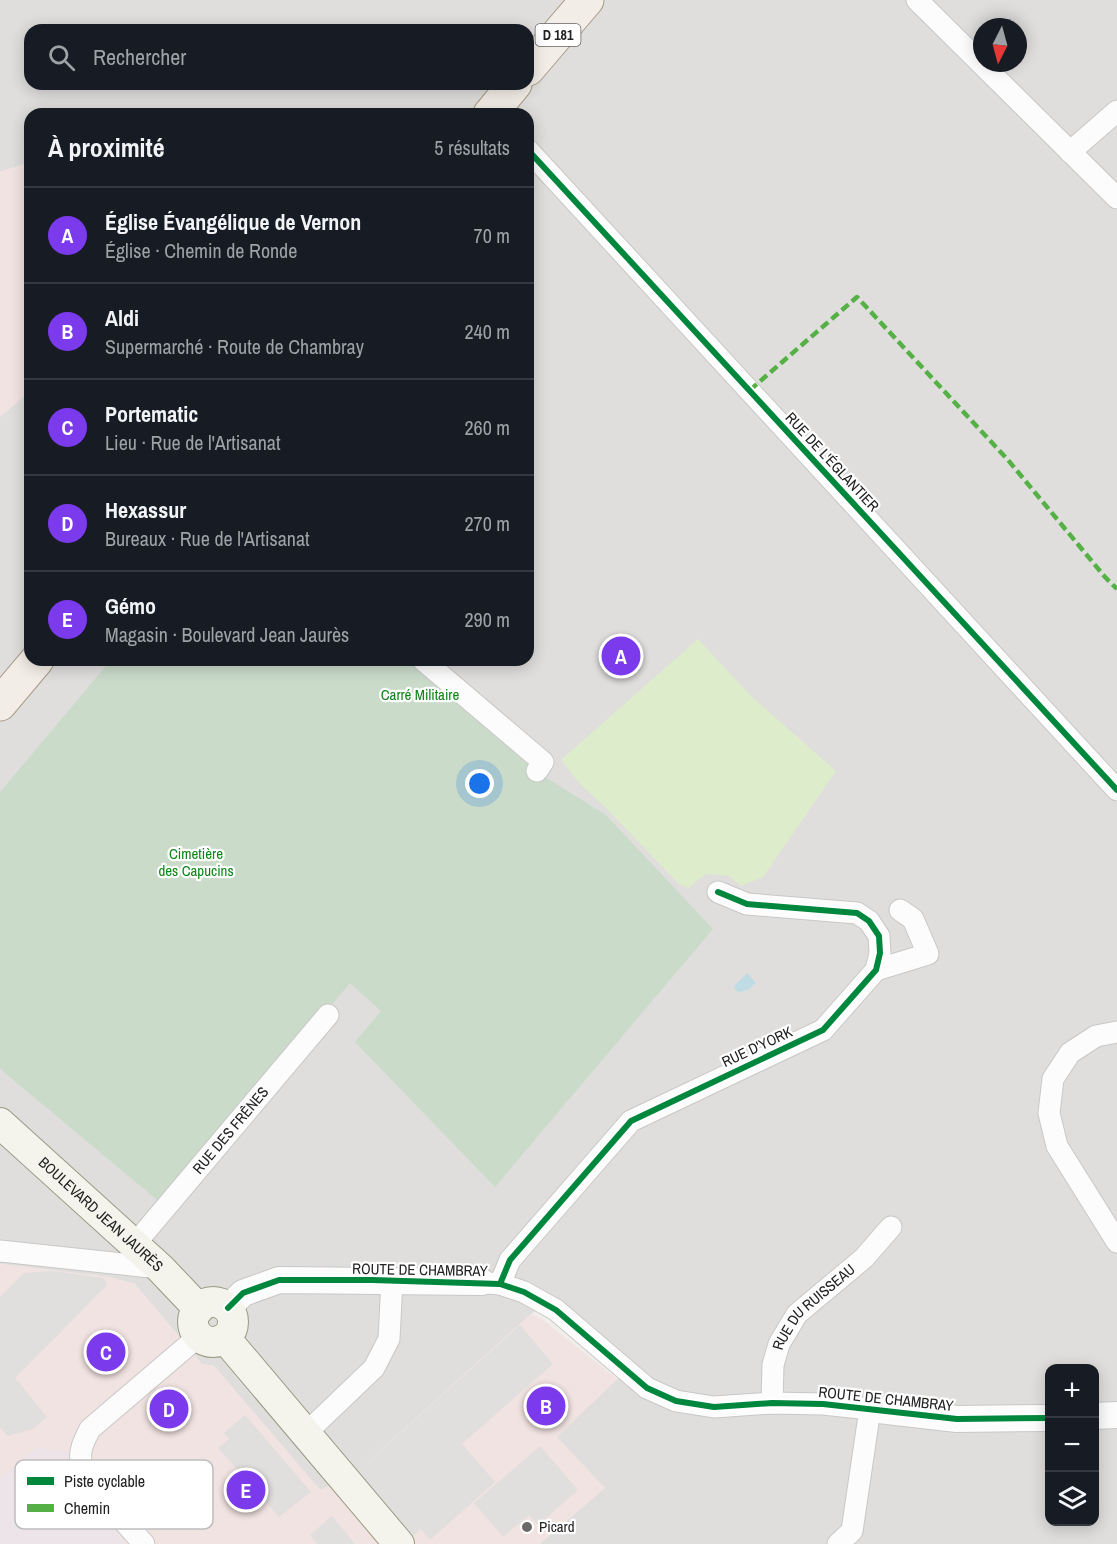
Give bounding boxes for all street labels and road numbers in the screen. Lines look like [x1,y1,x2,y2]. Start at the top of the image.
road number: D 181 [536,24,580,46]
street label: RUE DE L'ÉGLANTIER [781,407,884,516]
street label: RUE D'YORK [718,1021,796,1072]
street label: RUE DES FRÊNES [187,1082,273,1178]
street label: BOULEVARD JEAN JAURÈS [34,1152,168,1276]
street label: ROUTE DE CHAMBRAY [352,1258,489,1281]
street label: RUE DU RUISSEAU [767,1259,859,1352]
street label: ROUTE DE CHAMBRAY [817,1381,955,1416]

